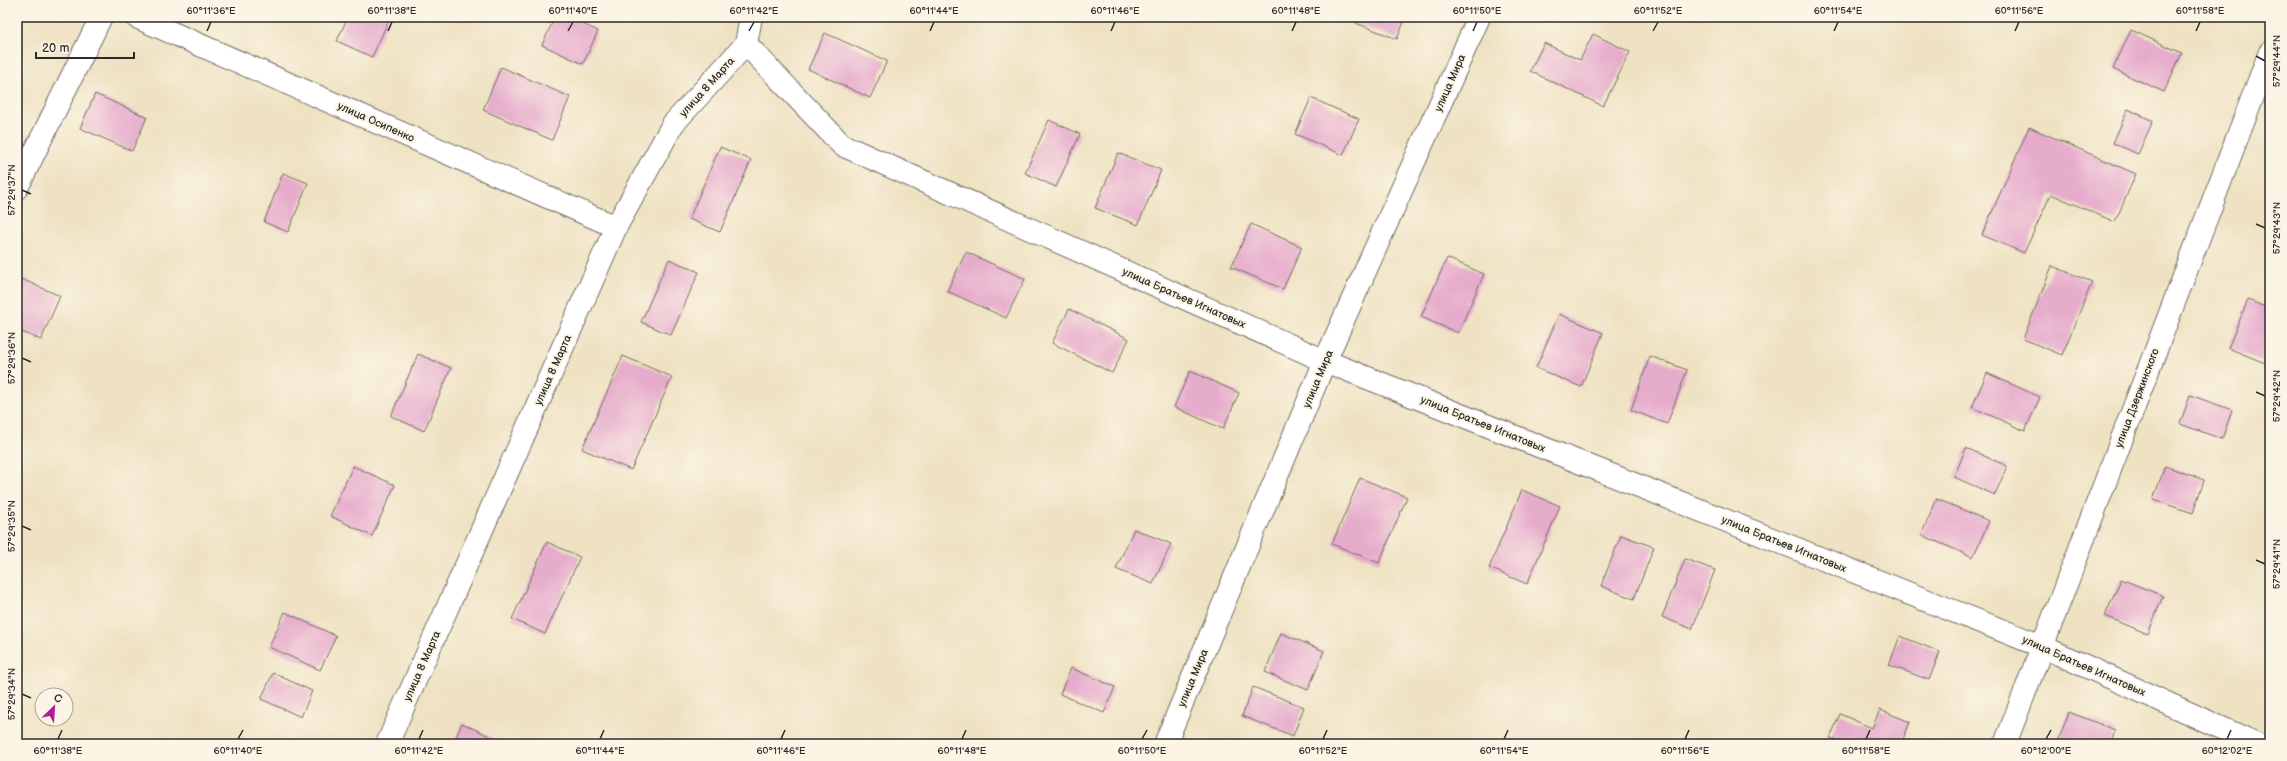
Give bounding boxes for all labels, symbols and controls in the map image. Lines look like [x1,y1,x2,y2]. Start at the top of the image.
text: 60°11'36"E [186,5,236,17]
text: 60°11'38"E [368,5,417,17]
text: 60°11'40"E [549,5,598,17]
text: 60°11'42"E [730,5,779,17]
text: 60°11'44"E [909,5,959,17]
text: 60°11'46"E [1090,5,1140,17]
text: 60°11'48"E [1272,5,1321,17]
text: 60°11'50"E [1453,5,1502,17]
text: 60°11'52"E [1634,5,1683,17]
text: 60°11'54"E [1814,5,1863,17]
text: 60°11'56"E [1995,5,2044,17]
text: 60°11'58"E [2176,5,2225,17]
scale bar [36,34,134,60]
text: 57°29'44"N [2271,35,2283,87]
text: 20 m [42,41,69,56]
street label: улица Мира [1432,52,1469,114]
street label: улица 8 Марта [677,54,738,120]
street label: улица Осипенко [335,99,417,145]
text: 57°29'37"N [6,164,18,216]
text: 57°29'43"N [2271,202,2283,254]
street label: улица Братьев Игнатовых [1120,265,1248,331]
text: 57°29'36"N [6,332,18,384]
street label: улица 8 Марта [532,332,575,407]
street label: улица Дзержинского [2112,346,2162,449]
street label: улица Мира [1300,348,1336,410]
text: 57°29'42"N [2271,370,2283,422]
street label: улица Братьев Игнатовых [1419,393,1547,455]
text: 57°29'35"N [6,500,18,552]
street label: улица Братьев Игнатовых [1720,513,1848,575]
text: 57°29'41"N [2271,539,2283,589]
street label: улица 8 Марта [401,628,444,703]
street label: улица Братьев Игнатовых [2020,633,2148,699]
street label: улица Мира [1175,647,1211,709]
text: 57°29'34"N [6,668,18,720]
north arrow [34,687,74,727]
text: С [52,691,65,706]
text: 60°11'38"E [34,745,83,757]
text: 60°11'40"E [214,745,263,757]
text: 60°11'42"E [395,745,444,757]
text: 60°11'44"E [575,745,625,757]
text: 60°11'46"E [756,745,806,757]
text: 60°11'48"E [938,745,987,757]
text: 60°11'50"E [1118,745,1167,757]
text: 60°11'52"E [1299,745,1348,757]
text: 60°11'54"E [1480,745,1529,757]
text: 60°11'56"E [1661,745,1710,757]
text: 60°11'58"E [1842,745,1891,757]
text: 60°12'00"E [2021,745,2072,757]
text: 60°12'02"E [2202,745,2253,757]

